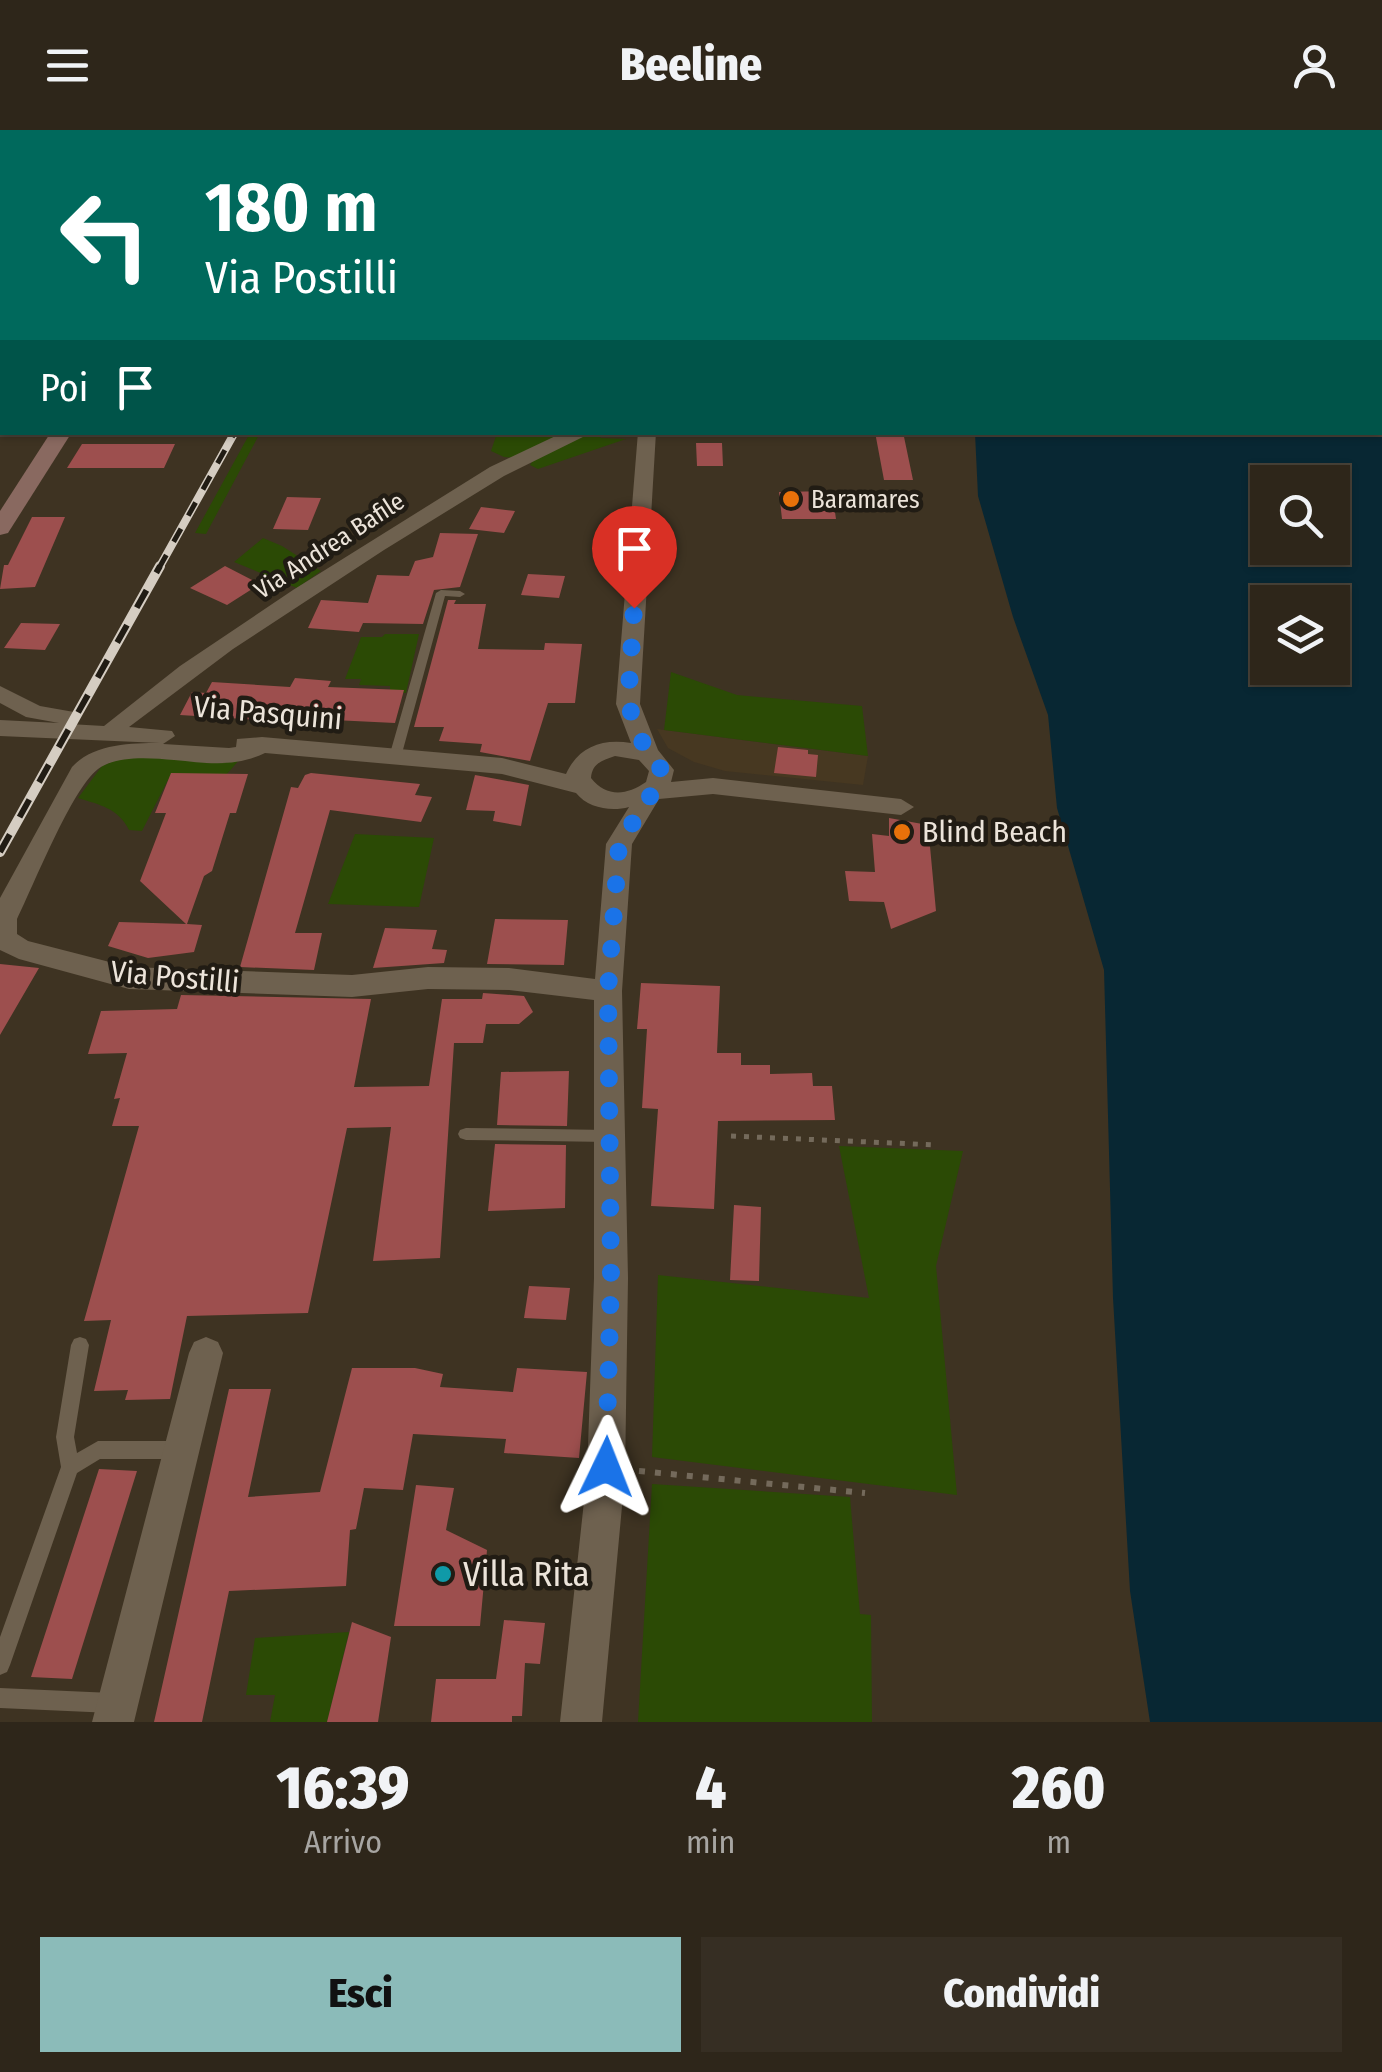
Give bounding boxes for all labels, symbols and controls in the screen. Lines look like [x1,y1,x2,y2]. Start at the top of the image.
icon: menu [40,38,95,93]
text: Beeline [620,38,762,92]
icon: person [1287,38,1342,93]
text: 180 m [205,166,378,250]
icon: left [40,170,170,300]
text: Via Postilli [205,251,398,305]
icon: arrive [108,360,163,415]
text: Poi [40,365,88,411]
map controls [1250,465,1350,685]
button: search [1250,465,1350,565]
place label: Baramares [811,485,920,515]
street label: Via Andrea Bafile [249,486,410,606]
marker: Baramares [780,488,802,510]
pin [592,506,677,609]
icon: arrive [607,521,662,576]
button: layers [1250,585,1350,685]
street label: Via Pasquini [192,689,344,737]
place label: Blind Beach [922,814,1067,850]
marker: Blind Beach [891,821,913,843]
street label: Via Postilli [109,953,241,1001]
position arrow [554,1415,658,1519]
place label: Villa Rita [463,1553,590,1595]
marker: Villa Rita [432,1563,454,1585]
text: 16:39 [277,1752,409,1824]
text: 4 [695,1752,726,1824]
text: 260 [1012,1752,1105,1824]
text: Arrivo [304,1823,382,1861]
text: min [686,1823,735,1861]
text: m [1046,1823,1071,1861]
button: Esci [40,1937,681,2052]
button: Condividi [701,1937,1342,2052]

